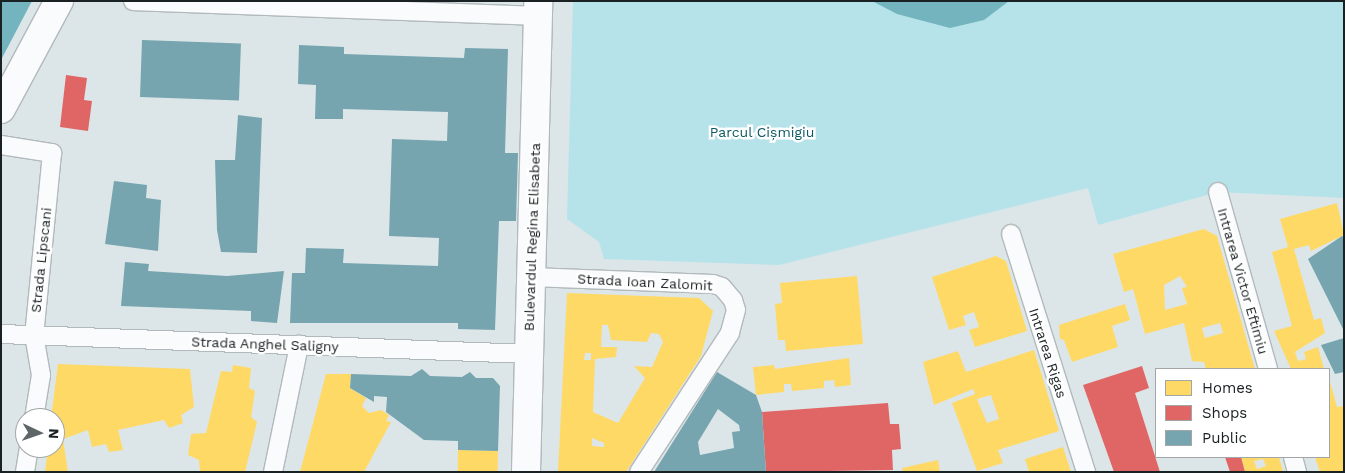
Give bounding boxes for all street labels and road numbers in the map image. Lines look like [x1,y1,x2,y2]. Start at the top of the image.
street label: Bulevardul Regina Elisabeta [520,142,544,332]
street label: Intrarea Victor Eftimiu [1214,205,1272,357]
street label: Strada Lipscani [27,206,55,314]
street label: Strada Ioan Zalomit [577,270,713,294]
street label: Intrarea Rigas [1025,306,1071,400]
street label: Strada Anghel Saligny [190,333,340,355]

